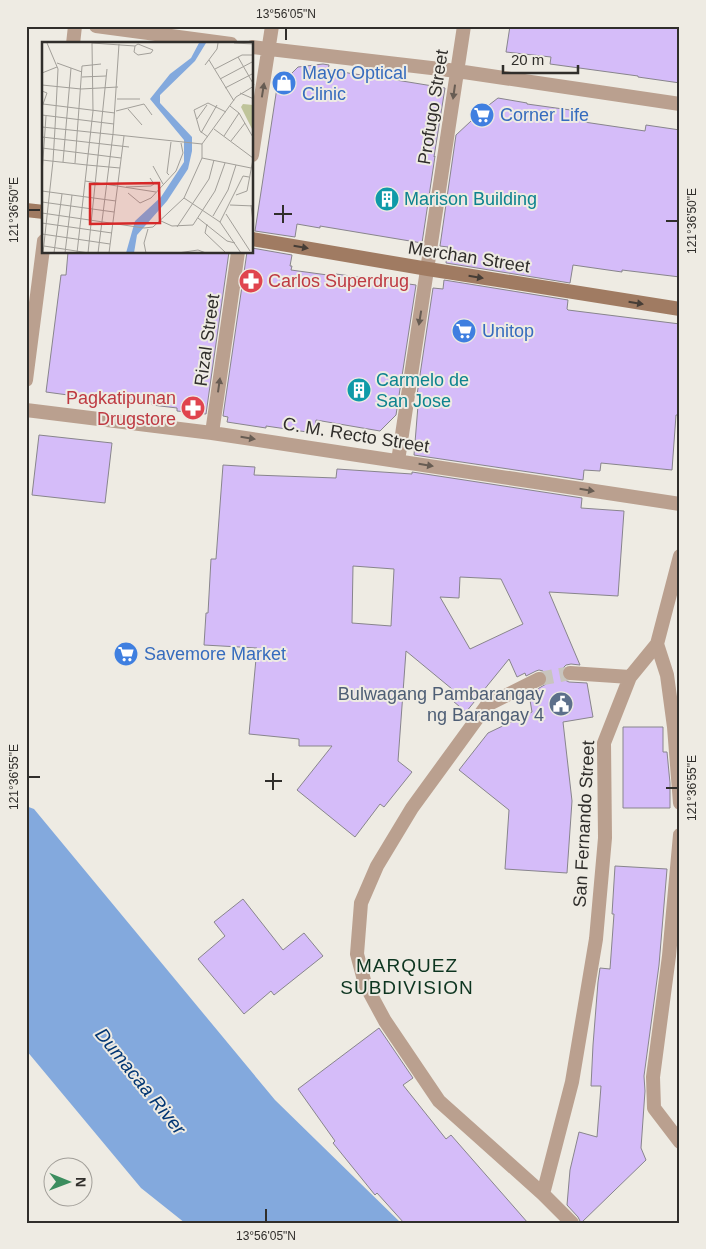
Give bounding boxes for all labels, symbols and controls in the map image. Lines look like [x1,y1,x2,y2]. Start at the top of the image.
text: 13°56'05"N [256,7,316,21]
inset map [42,42,254,254]
scale bar [503,42,578,74]
street label: Profugo Street [414,48,452,166]
text: 20 m [511,51,544,68]
place label: Mayo Optical Clinic [302,63,407,104]
shop icon: Mayo Optical Clinic [271,70,297,96]
one-way arrow [259,82,267,98]
one-way arrow [450,84,458,100]
supermarket icon: Corner Life [469,102,495,128]
place label: Corner Life [500,105,589,125]
text: 121°36'50"E [7,177,21,243]
building icon: Marison Building [374,186,400,212]
text: 121°36'50"E [685,188,699,254]
place label: Marison Building [404,189,537,209]
street label: Merchan Street [407,237,531,277]
one-way arrow [293,244,309,252]
pharmacy icon: Carlos Superdrug [238,268,264,294]
place label: Carlos Superdrug [268,271,409,291]
one-way arrow [468,273,484,281]
street label: Rizal Street [191,293,223,387]
one-way arrow [629,299,645,307]
one-way arrow [416,310,424,326]
supermarket icon: Unitop [451,318,477,344]
place label: Unitop [482,321,534,341]
place label: Carmelo de San Jose [376,370,469,411]
one-way arrow [215,376,223,392]
building icon: Carmelo de San Jose [346,377,372,403]
place label: Pagkatipunan Drugstore [66,388,176,429]
pharmacy icon: Pagkatipunan Drugstore [180,395,206,421]
street label: C. M. Recto Street [281,414,431,456]
one-way arrow [241,434,257,442]
one-way arrow [419,461,435,469]
one-way arrow [579,486,595,494]
supermarket icon: Savemore Market [113,641,139,667]
place label: Savemore Market [144,644,286,664]
place label: Bulwagang Pambarangay ng Barangay 4 [338,684,544,725]
public building icon: Bulwagang Pambarangay ng Barangay 4 [548,691,574,717]
street label: San Fernando Street [570,740,598,908]
text: 121°36'55"E [7,744,21,810]
text: 121°36'55"E [685,755,699,821]
district label: MARQUEZ SUBDIVISION [340,955,474,998]
water label: Dumacaa River [91,1024,190,1139]
north arrow [42,1156,92,1206]
text: N [73,1177,89,1187]
text: 13°56'05"N [236,1229,296,1243]

